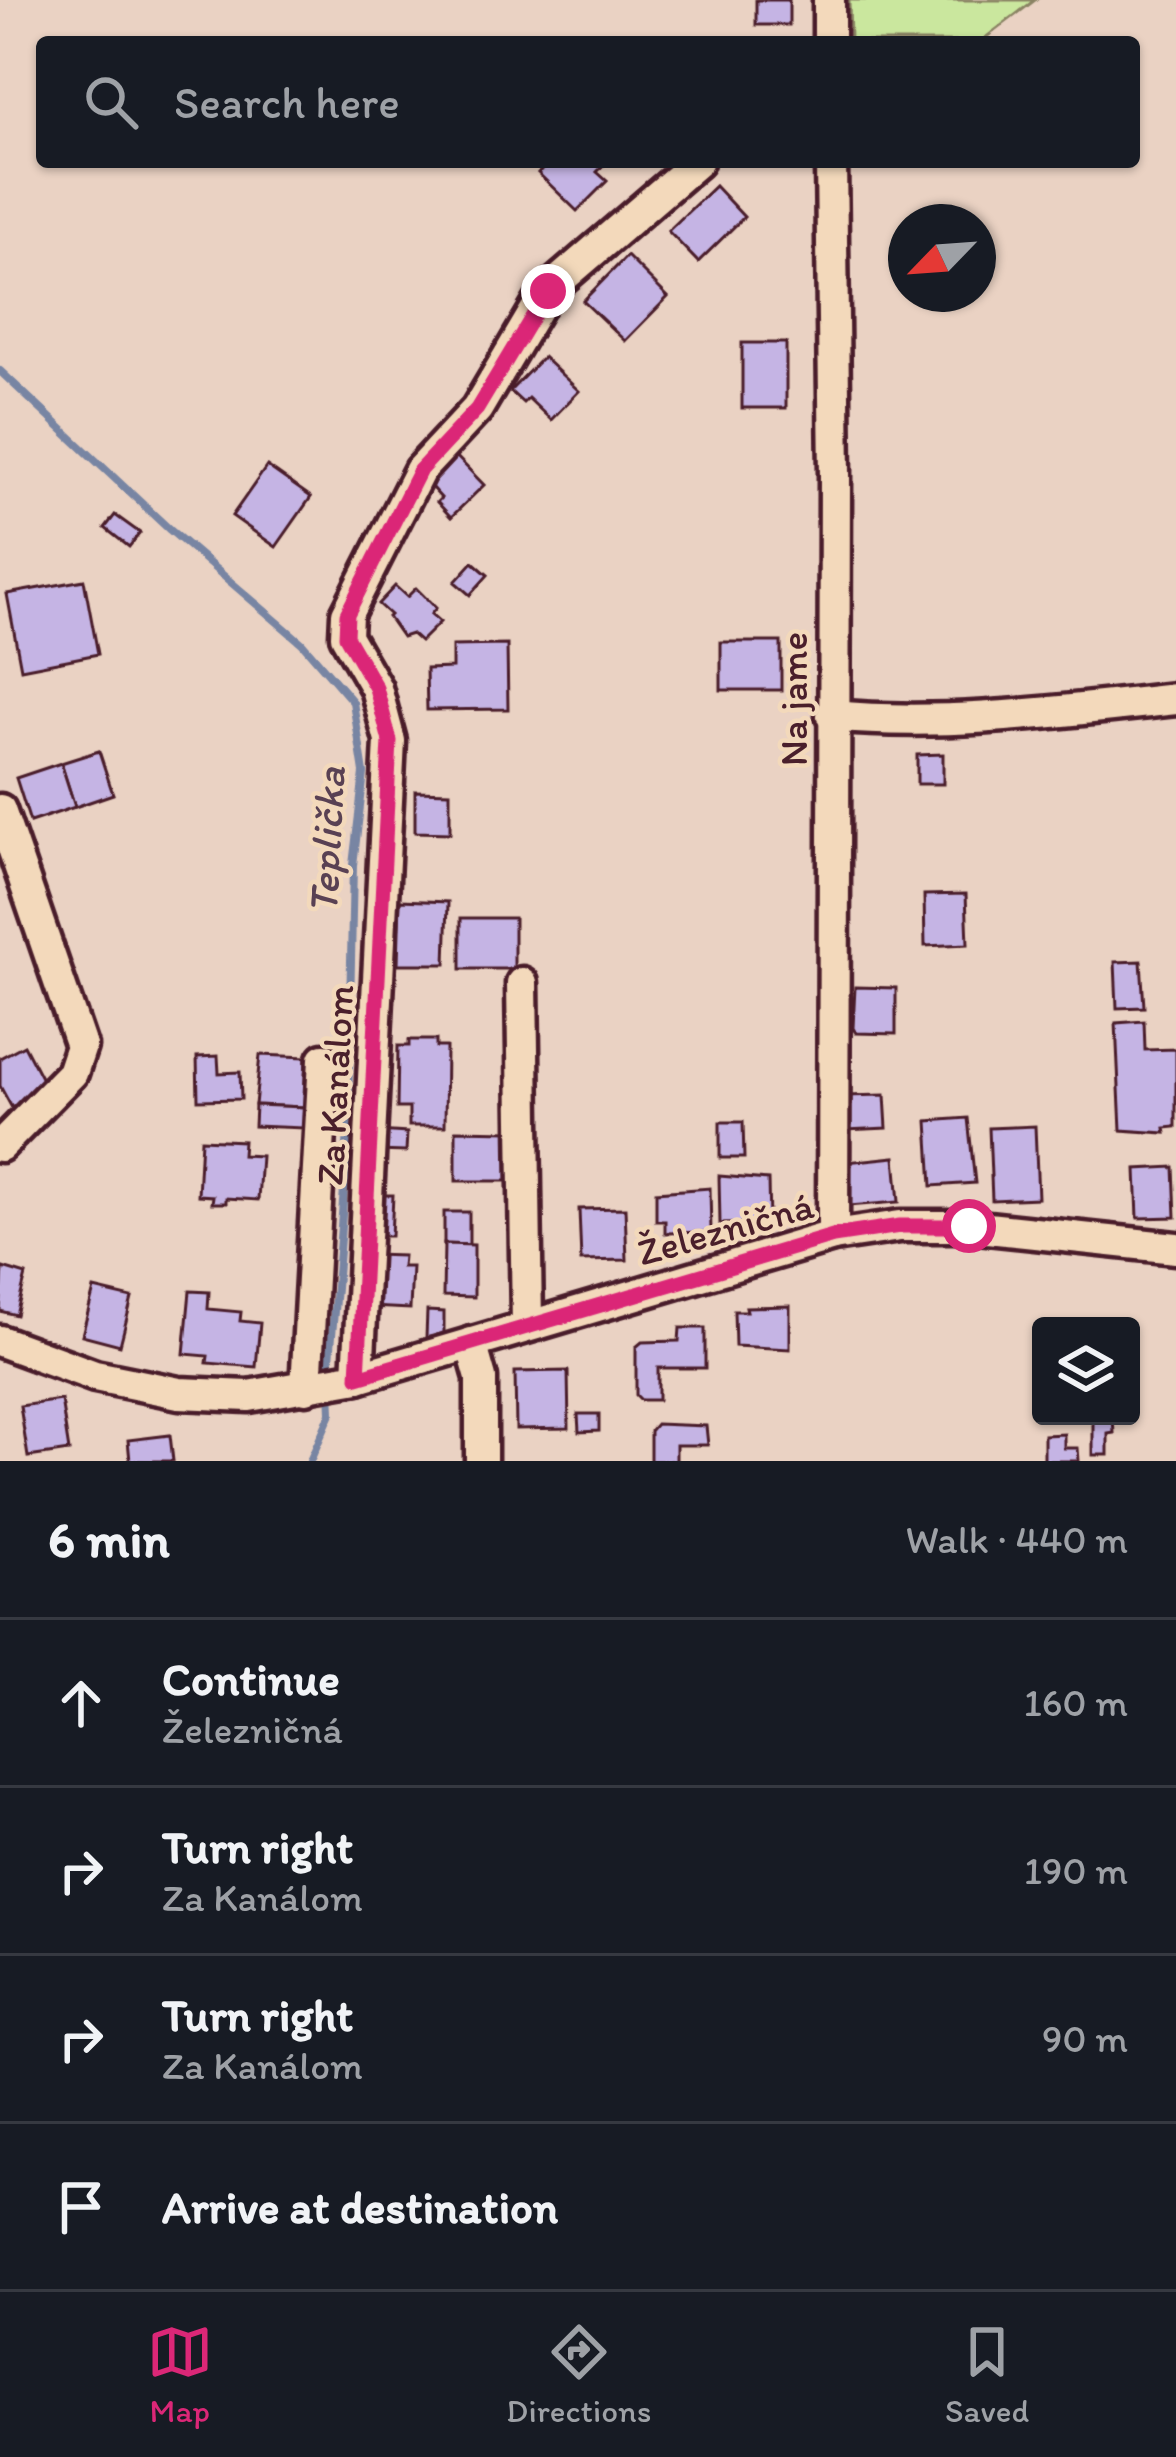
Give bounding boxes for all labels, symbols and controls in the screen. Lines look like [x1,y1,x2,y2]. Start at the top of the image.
search box [36,36,1140,168]
icon: search [78,69,144,135]
text: Search here [174,75,400,129]
north arrow [888,204,996,312]
route end [521,264,575,318]
street label: Na jame [770,632,817,766]
water label: Teplička [297,765,356,915]
street label: Za Kanálom [306,983,363,1187]
street label: Železničná [632,1181,818,1276]
route start [942,1199,996,1253]
map controls [1032,1317,1140,1425]
button: layers [1032,1317,1140,1425]
text: 6 min [48,1509,170,1570]
text: Walk · 440 m [905,1516,1128,1563]
text: Continue [162,1652,340,1706]
icon: ahead [48,1670,114,1736]
text: 160 m [1024,1679,1128,1726]
text: Železničná [162,1706,343,1753]
text: Turn right [162,1820,353,1874]
icon: right [48,1838,114,1904]
text: 190 m [1024,1847,1128,1894]
text: Za Kanálom [162,1874,363,1921]
text: Turn right [162,1988,353,2042]
icon: right [48,2006,114,2072]
text: 90 m [1042,2015,1128,2062]
text: Za Kanálom [162,2042,363,2089]
icon: arrive [48,2174,114,2240]
text: Arrive at destination [162,2180,558,2234]
tab: Map [147,2319,213,2430]
tab: Directions [506,2319,651,2430]
tab: Saved [945,2319,1029,2430]

